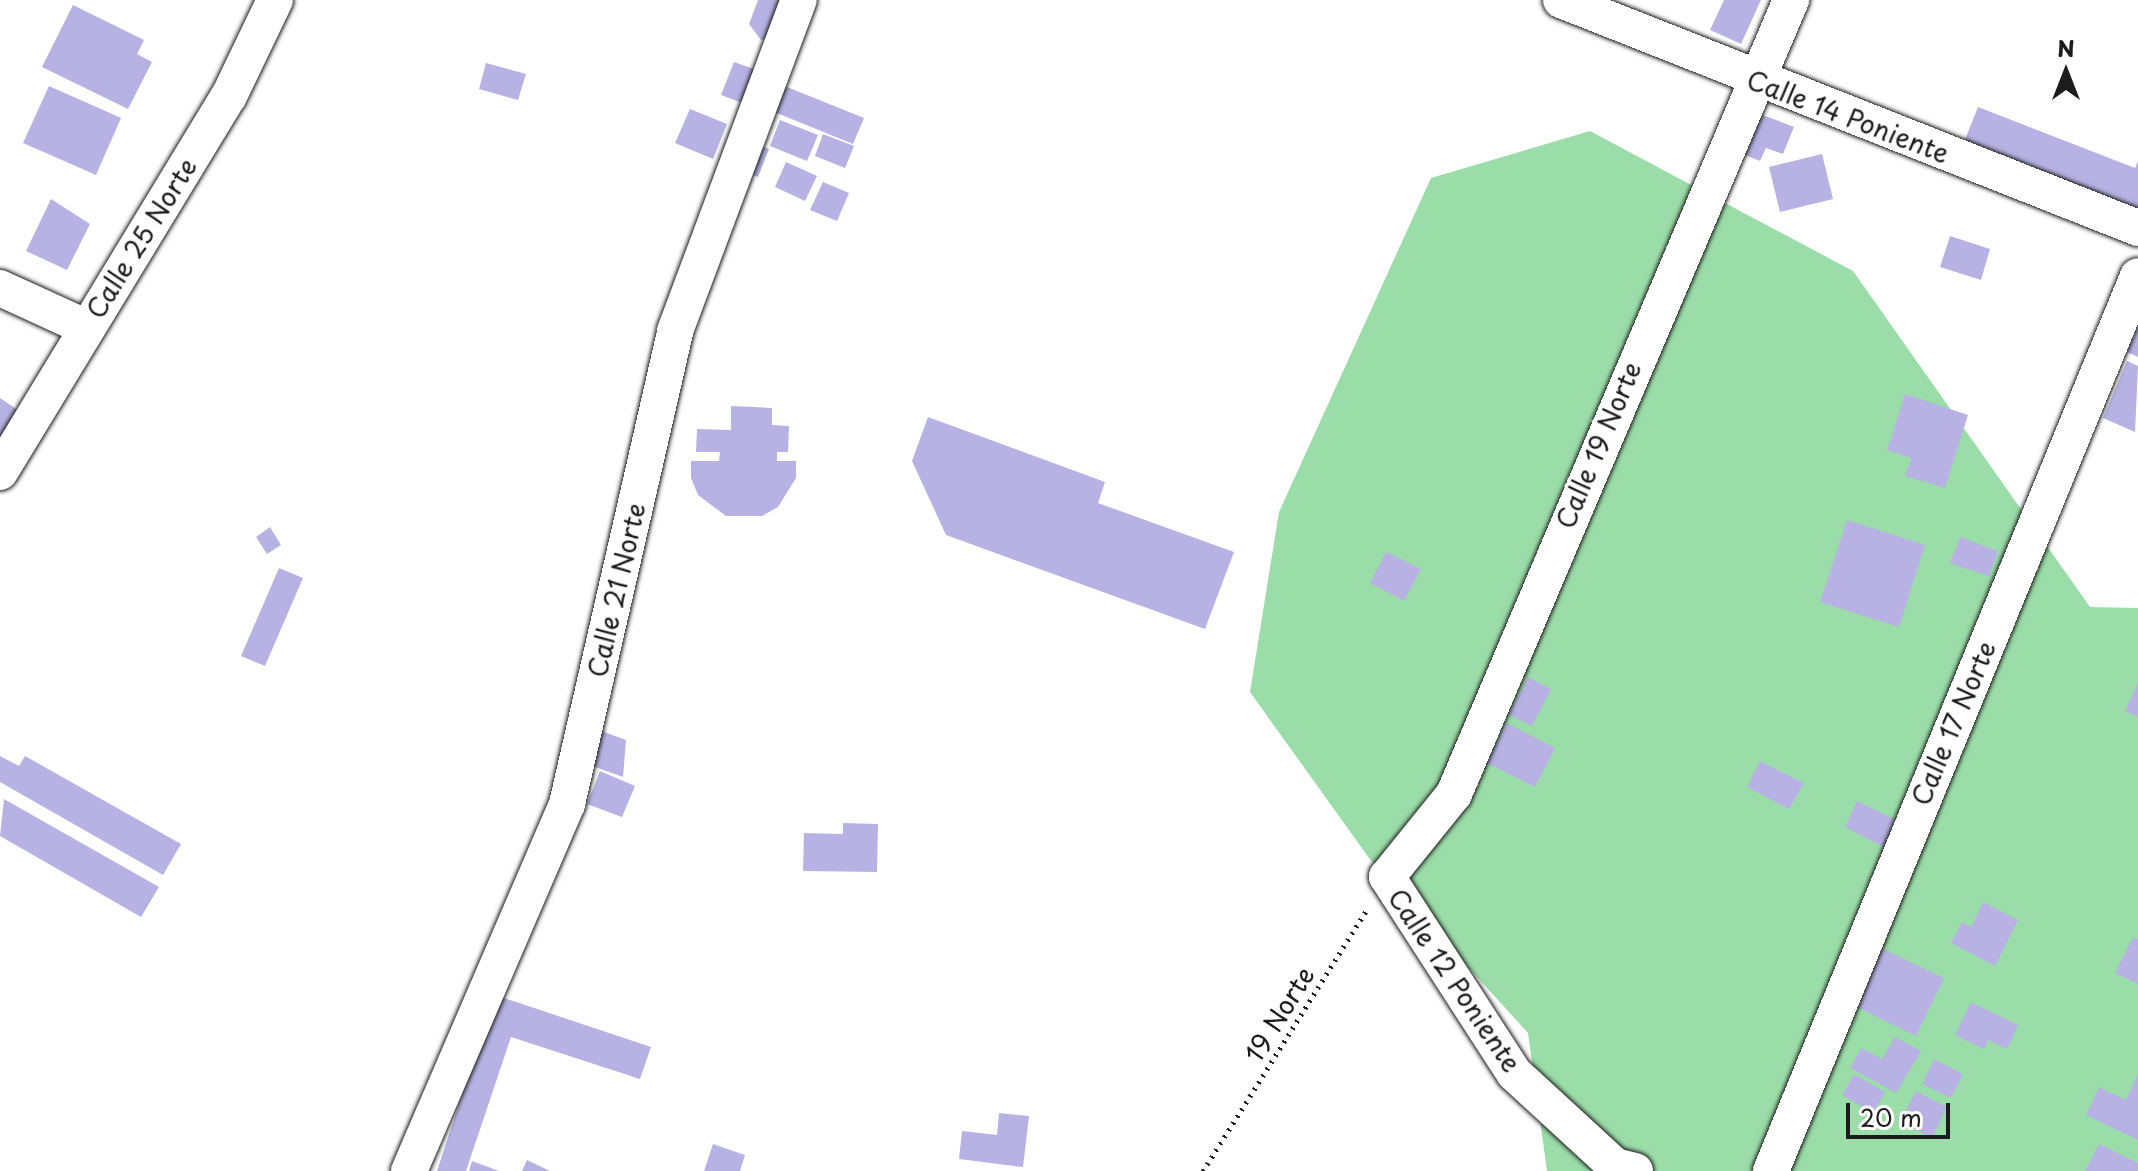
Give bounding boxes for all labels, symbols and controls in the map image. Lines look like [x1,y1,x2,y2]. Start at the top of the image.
text: N [2057,31,2075,64]
north arrow [2026,32,2106,112]
street label: Calle 14 Poniente [1742,63,1954,169]
street label: Calle 25 Norte [79,151,203,325]
street label: Calle 19 Norte [1549,357,1647,533]
street label: Calle 21 Norte [580,498,652,682]
street label: Calle 17 Norte [1904,636,2002,810]
street label: Calle 12 Poniente [1381,881,1529,1079]
street label: 19 Norte [1238,961,1320,1067]
scale bar [1850,1087,1954,1137]
text: 20 m [1860,1099,1922,1135]

